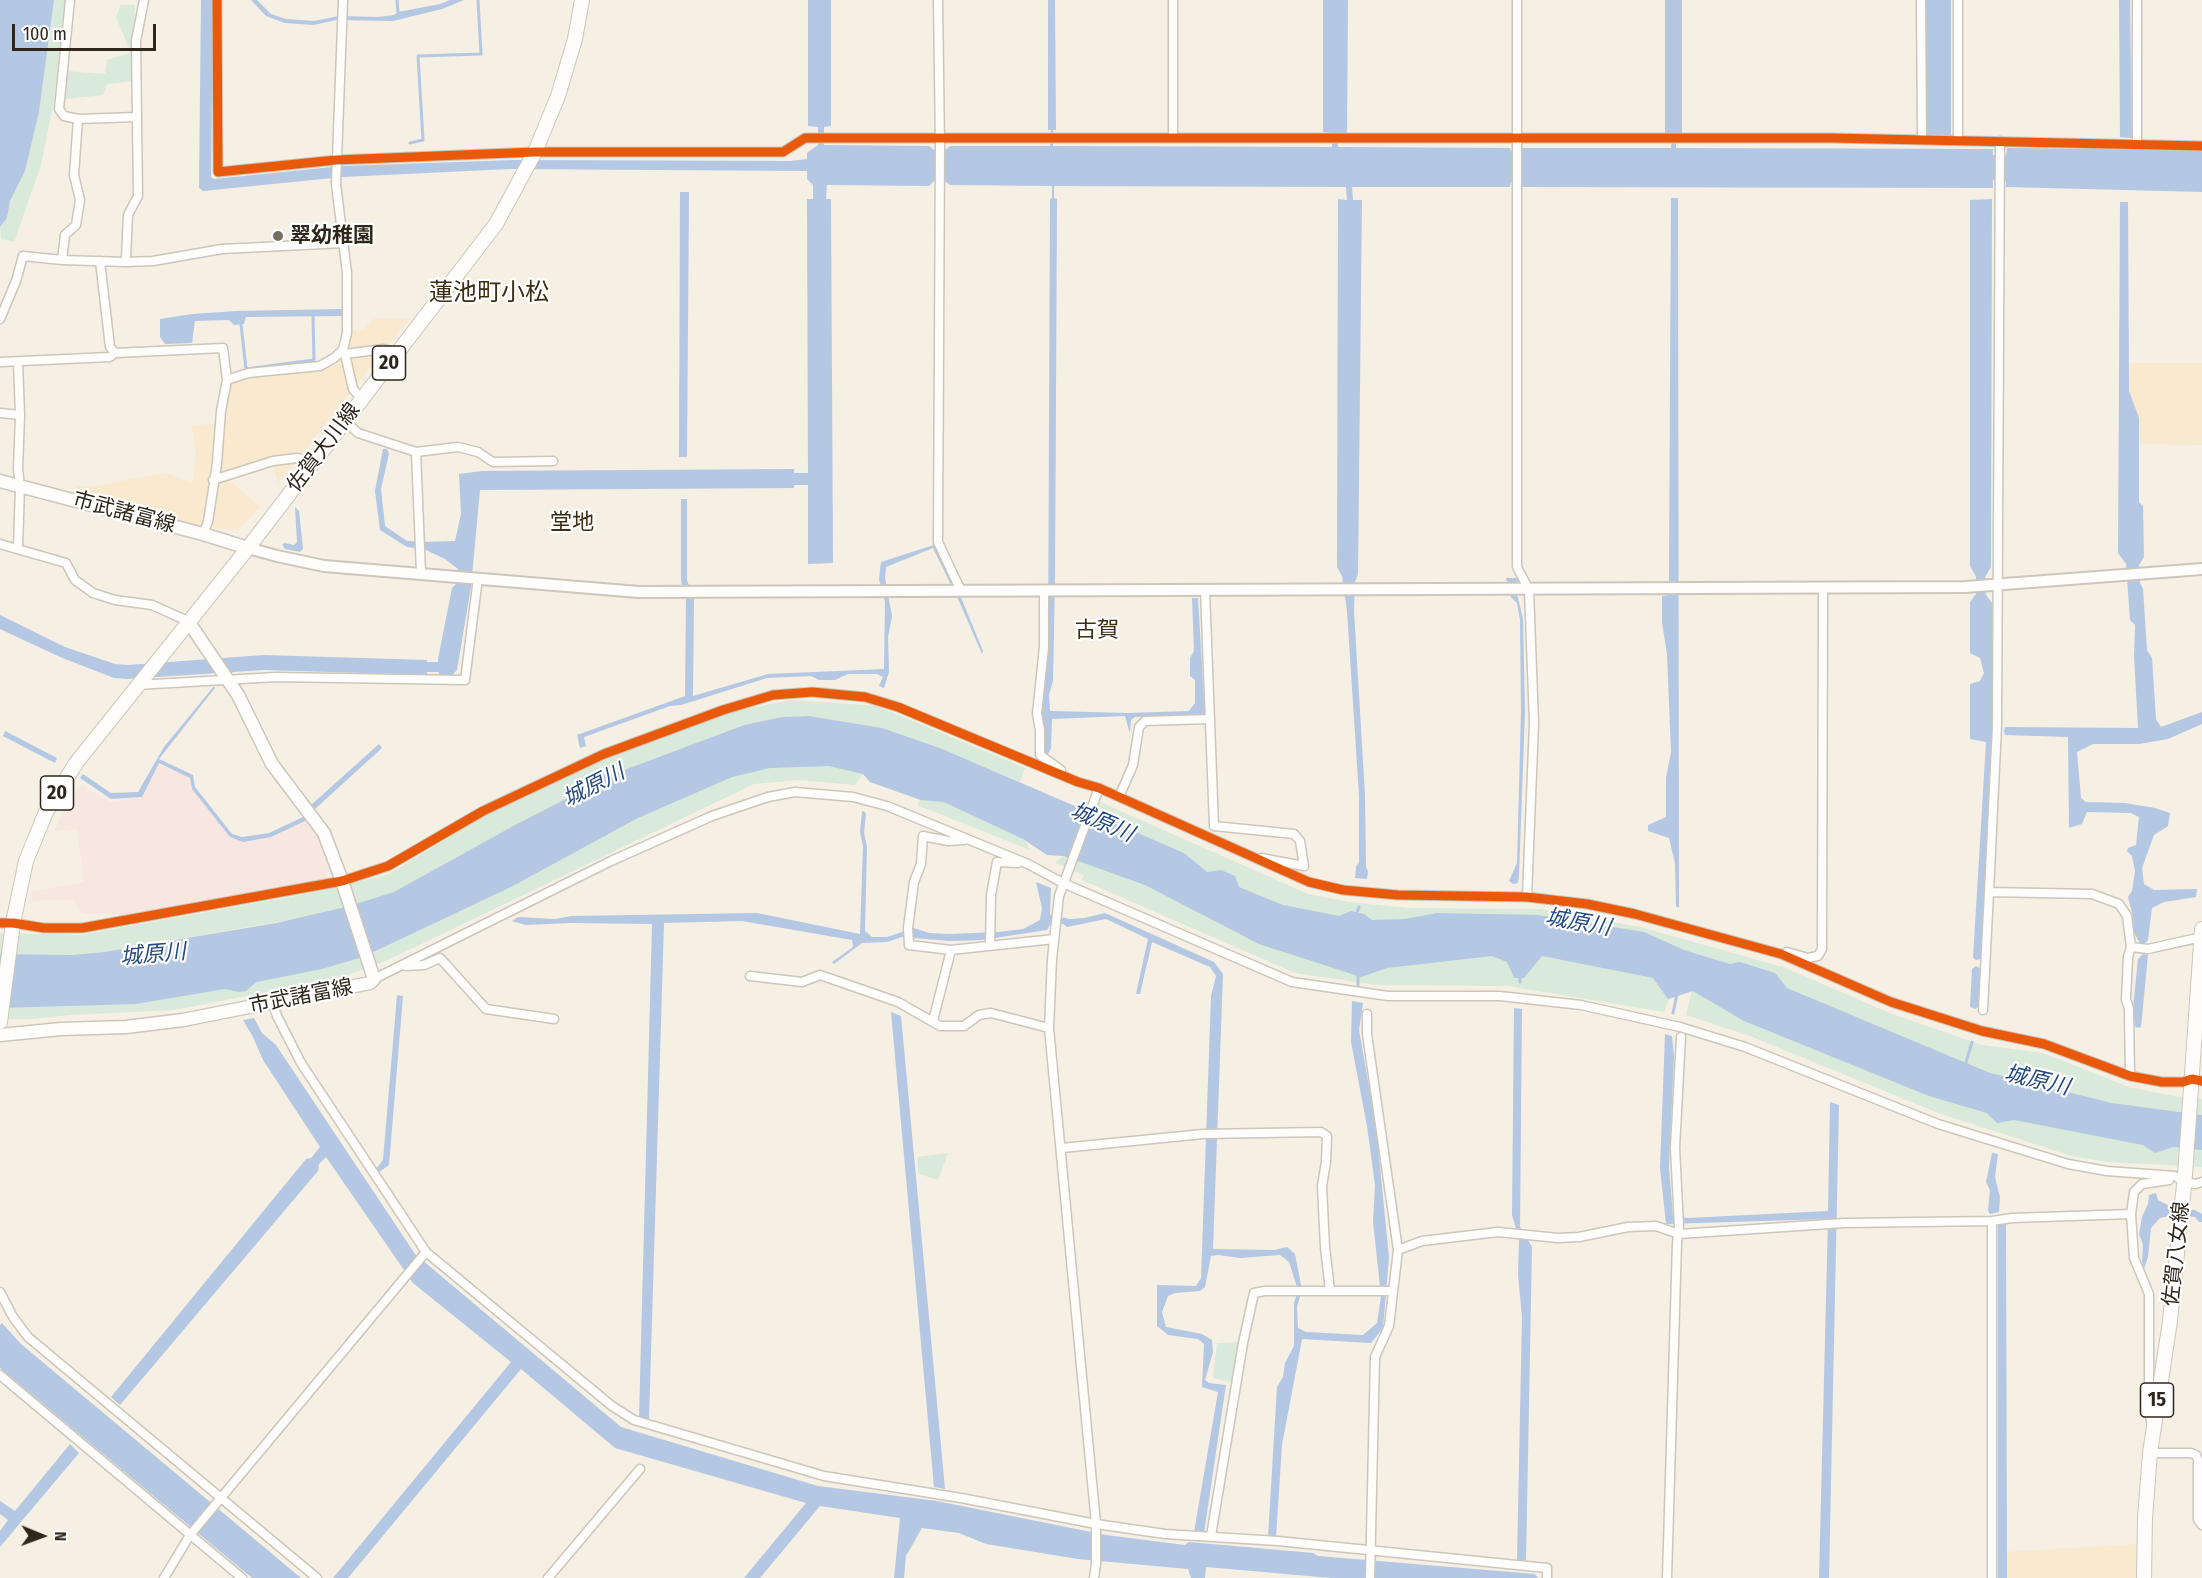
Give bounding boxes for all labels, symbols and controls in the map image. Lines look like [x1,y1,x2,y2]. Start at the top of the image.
scale bar [15,12,159,50]
text: 100 m [23,23,67,45]
place label: 翠幼稚園 [290,223,374,249]
marker: 翠幼稚園 [271,229,285,243]
district label: 蓮池町小松 [429,279,549,307]
road number: 20 [372,346,406,380]
street label: 佐賀大川線 [282,398,366,498]
street label: 市武諸富線 [70,487,178,539]
district label: 堂地 [550,510,594,536]
district label: 古賀 [1075,618,1119,644]
water label: 城原川 [559,759,629,813]
road number: 20 [40,776,74,810]
water label: 城原川 [1066,798,1138,848]
water label: 城原川 [1543,904,1613,942]
water label: 城原川 [119,939,187,971]
street label: 市武諸富線 [247,975,355,1019]
water label: 城原川 [2002,1061,2072,1101]
street label: 佐賀八女線 [2159,1200,2195,1308]
road number: 15 [2140,1383,2174,1417]
north arrow [12,1506,72,1566]
text: N [51,1531,70,1541]

